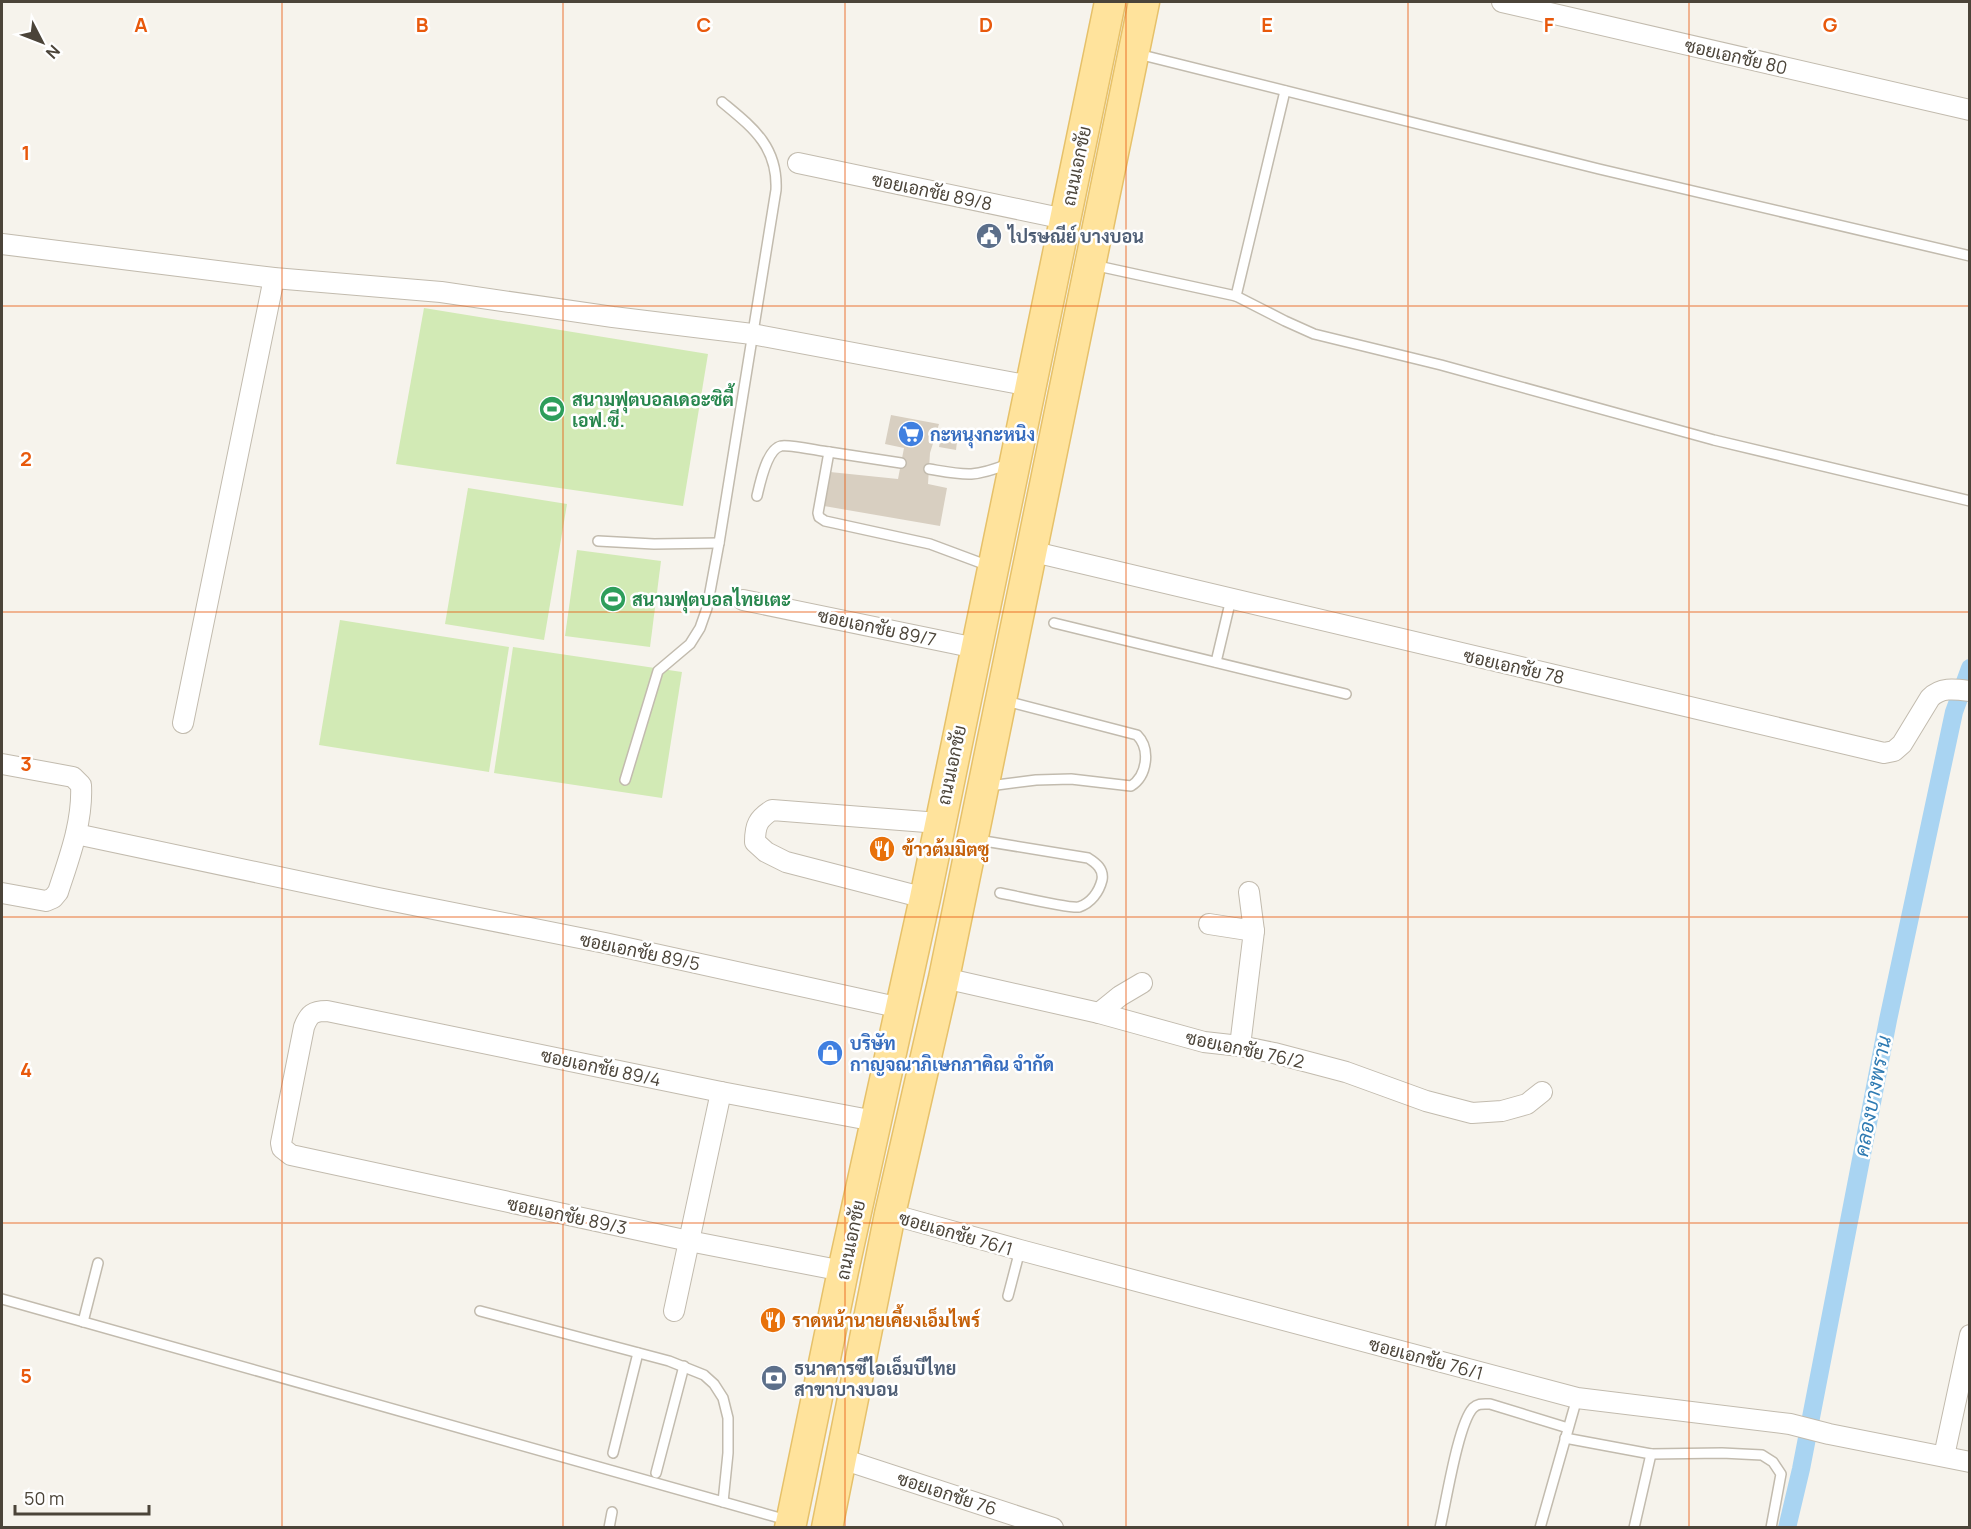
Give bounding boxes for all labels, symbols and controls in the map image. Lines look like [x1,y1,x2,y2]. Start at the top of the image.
text: A [134,11,148,38]
text: B [416,11,429,38]
text: C [697,11,711,38]
text: D [979,11,993,38]
text: E [1261,11,1273,38]
text: F [1544,11,1555,38]
text: G [1823,11,1838,38]
north arrow [12,12,72,72]
street label: ซอยเอกชัย 80 [1682,33,1790,79]
text: N [41,40,65,64]
street label: ถนนเอกชัย [1056,124,1096,208]
text: 1 [22,139,30,166]
street label: ซอยเอกชัย 89/8 [870,167,994,215]
public building icon: ไปรษณีย์ บางบอน [974,221,1004,251]
place label: ไปรษณีย์ บางบอน [1006,224,1144,248]
place label: สนามฟุตบอลเดอะซิตี้ เอฟ.ซี. [572,383,735,432]
sports icon: สนามฟุตบอลเดอะซิตี้ เอฟ.ซี. [537,394,567,424]
supermarket icon: กะหนุงกะหนิง [896,419,926,449]
place label: กะหนุงกะหนิง [930,422,1035,449]
text: 2 [20,445,32,472]
sports icon: สนามฟุตบอลไทยเตะ [598,584,628,614]
place label: สนามฟุตบอลไทยเตะ [632,587,791,614]
street label: ซอยเอกชัย 89/7 [815,603,939,651]
street label: ซอยเอกชัย 78 [1461,643,1567,689]
street label: ถนนเอกชัย [931,723,971,807]
text: 3 [20,750,32,777]
restaurant icon: ข้าวต้มมิตซู [867,834,897,864]
place label: ข้าวต้มมิตซู [902,837,989,863]
street label: ซอยเอกชัย 89/5 [578,927,702,975]
street label: ซอยเอกชัย 76/2 [1183,1025,1307,1073]
place label: บริษัท กาญจณาภิเษกภาคิณ จำกัด [850,1031,1054,1076]
water label: คลองบางพราน [1847,1033,1897,1159]
shop icon: บริษัท กาญจณาภิเษกภาคิณ จำกัด [815,1038,845,1068]
street label: ซอยเอกชัย 89/4 [539,1043,663,1091]
text: 4 [20,1056,32,1083]
street label: ซอยเอกชัย 89/3 [505,1191,629,1239]
street label: ถนนเอกชัย [830,1198,870,1282]
street label: ซอยเอกชัย 76/1 [896,1205,1016,1261]
place label: ราดหน้านายเคี้ยงเอ็มไพร์ [792,1304,981,1332]
restaurant icon: ราดหน้านายเคี้ยงเอ็มไพร์ [758,1305,788,1335]
street label: ซอยเอกชัย 76/1 [1366,1331,1486,1385]
place label: ธนาคารซีไอเอ็มบีไทย สาขาบางบอน [794,1355,956,1401]
text: 5 [20,1362,32,1389]
bank icon: ธนาคารซีไอเอ็มบีไทย สาขาบางบอน [759,1363,789,1393]
street label: ซอยเอกชัย 76 [894,1466,1000,1520]
scale bar [15,1478,148,1516]
text: 50 m [24,1486,64,1510]

